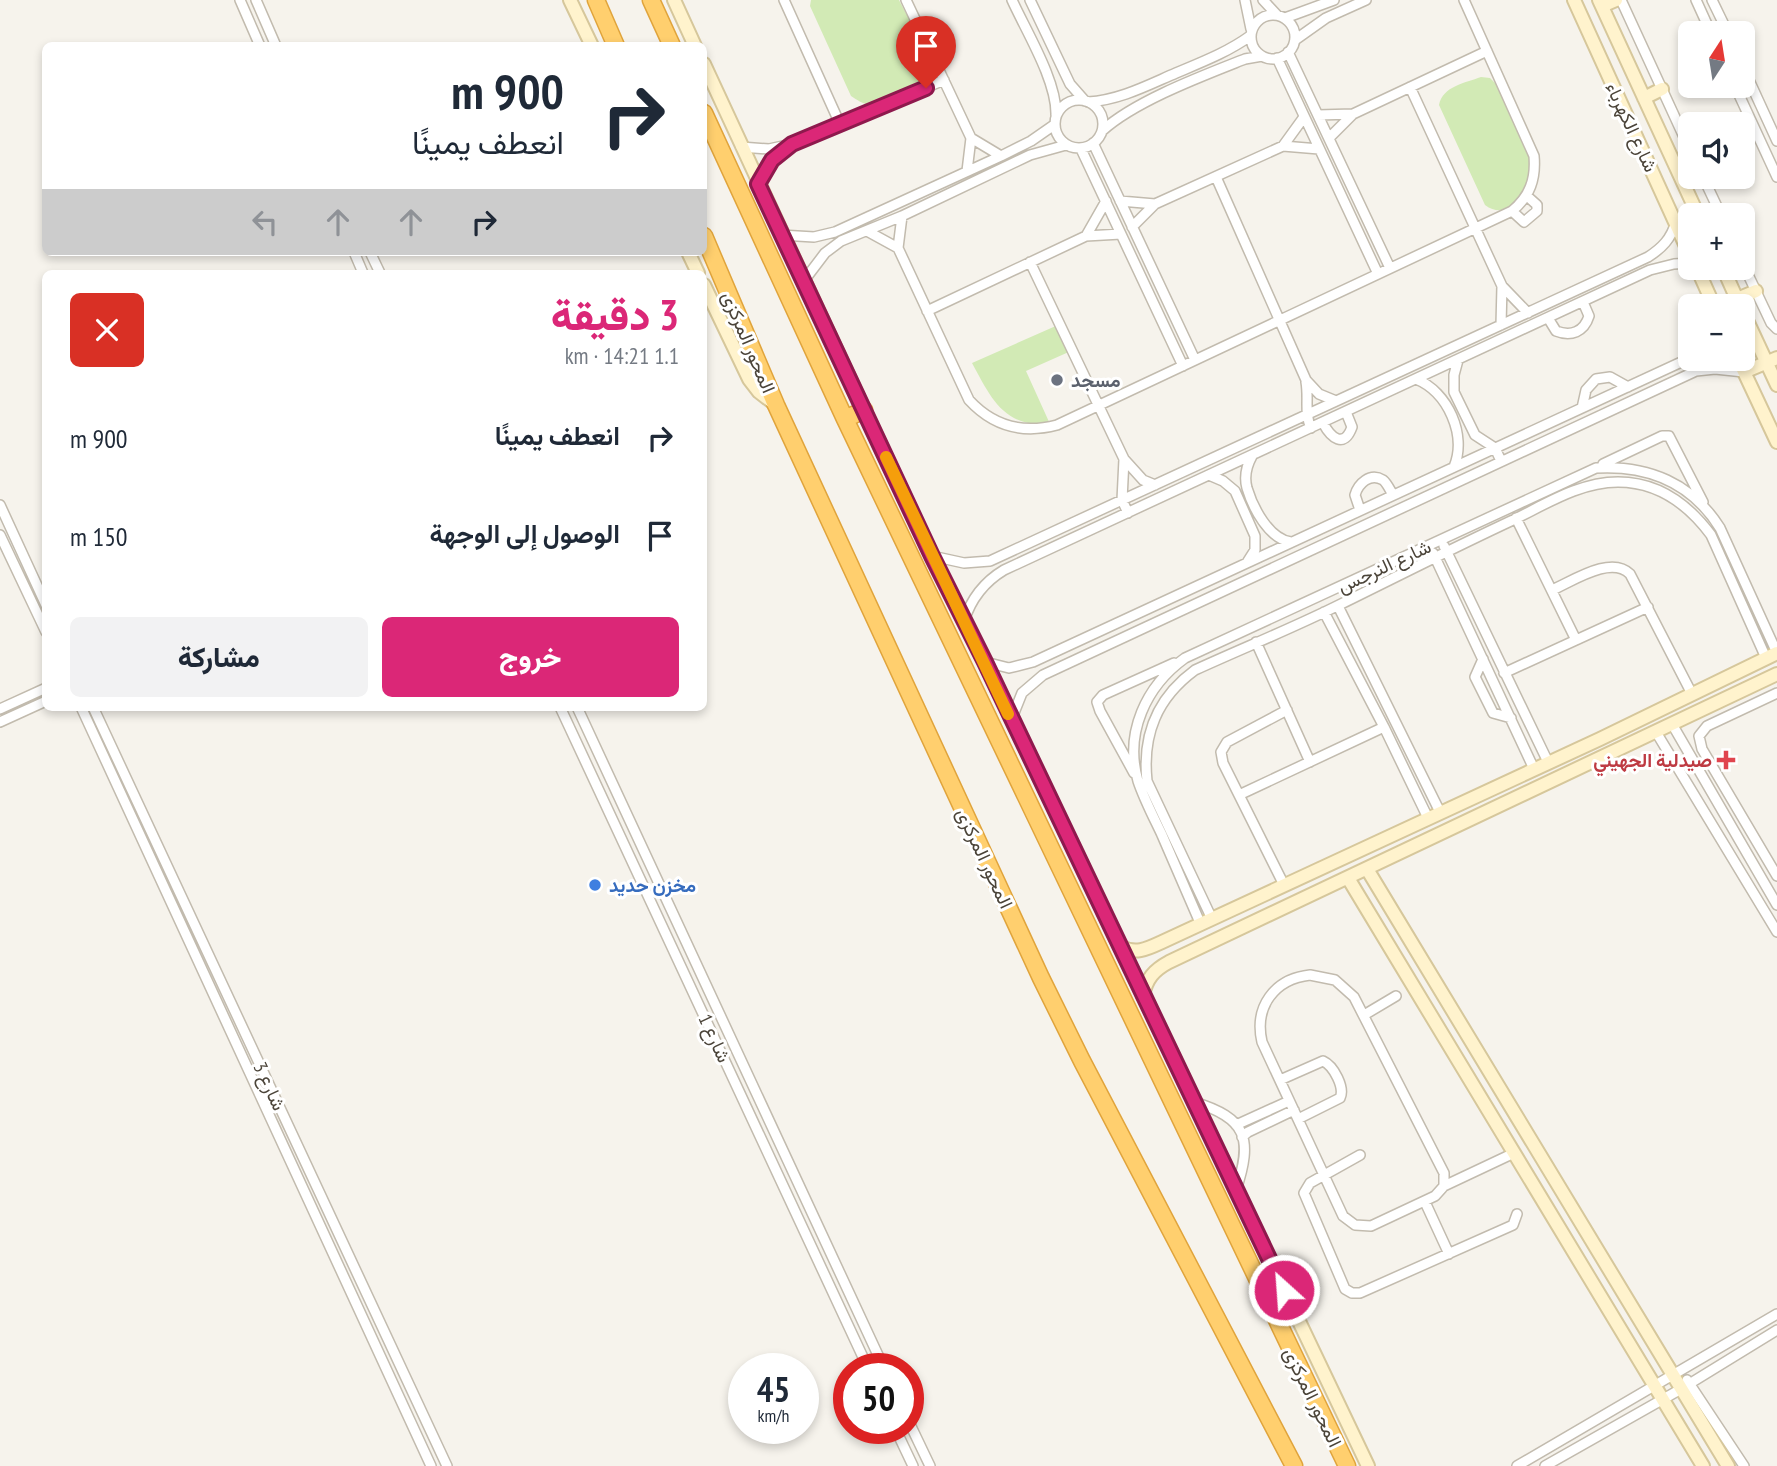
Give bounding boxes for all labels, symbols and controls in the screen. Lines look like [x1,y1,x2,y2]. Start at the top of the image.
pin [896,16,956,88]
north arrow [1678,21,1755,98]
map controls [1678,21,1755,371]
icon: arrive [907,27,945,65]
text: 900 m [451,59,564,123]
icon: right [588,70,679,161]
street label: شارع الكهرباء [1600,78,1663,176]
button: sound [1678,112,1755,189]
text: انعطف يمينًا [412,121,564,163]
icon: left [246,203,284,241]
icon: ahead [319,203,357,241]
icon: ahead [392,203,430,241]
icon: right [465,203,503,241]
button: + [1678,203,1755,280]
text: 3 دقيقة [551,287,679,342]
street label: المحور المركزى [717,287,781,397]
button: close [70,293,144,367]
button: − [1678,294,1755,371]
text: 1.1 km · 14:21 [565,341,679,370]
place label: مسجد [1071,368,1121,392]
marker: مسجد [1049,372,1065,388]
text: انعطف يمينًا [495,419,620,452]
icon: right [641,419,679,457]
text: 900 m [70,422,128,455]
text: الوصول إلى الوجهة [430,517,620,550]
icon: arrive [641,517,679,555]
text: 150 m [70,520,128,553]
street label: شارع النرجس [1333,534,1435,599]
button: مشاركة [70,617,368,697]
button: خروج [382,617,679,697]
place label: صيدلية الجهيني [1593,748,1712,777]
marker: صيدلية الجهيني [1718,752,1734,768]
street label: المحور المركزى [951,804,1019,912]
place label: مخزن حديد [609,873,696,898]
marker: مخزن حديد [587,877,603,893]
street label: شارع 1 [692,1010,737,1067]
street label: شارع 3 [247,1058,292,1115]
position arrow [1247,1253,1321,1327]
street label: المحور المركزى [1278,1343,1348,1451]
speed limit sign: 50 [833,1353,924,1444]
text: 45 [757,1366,790,1412]
text: km/h [758,1404,789,1427]

